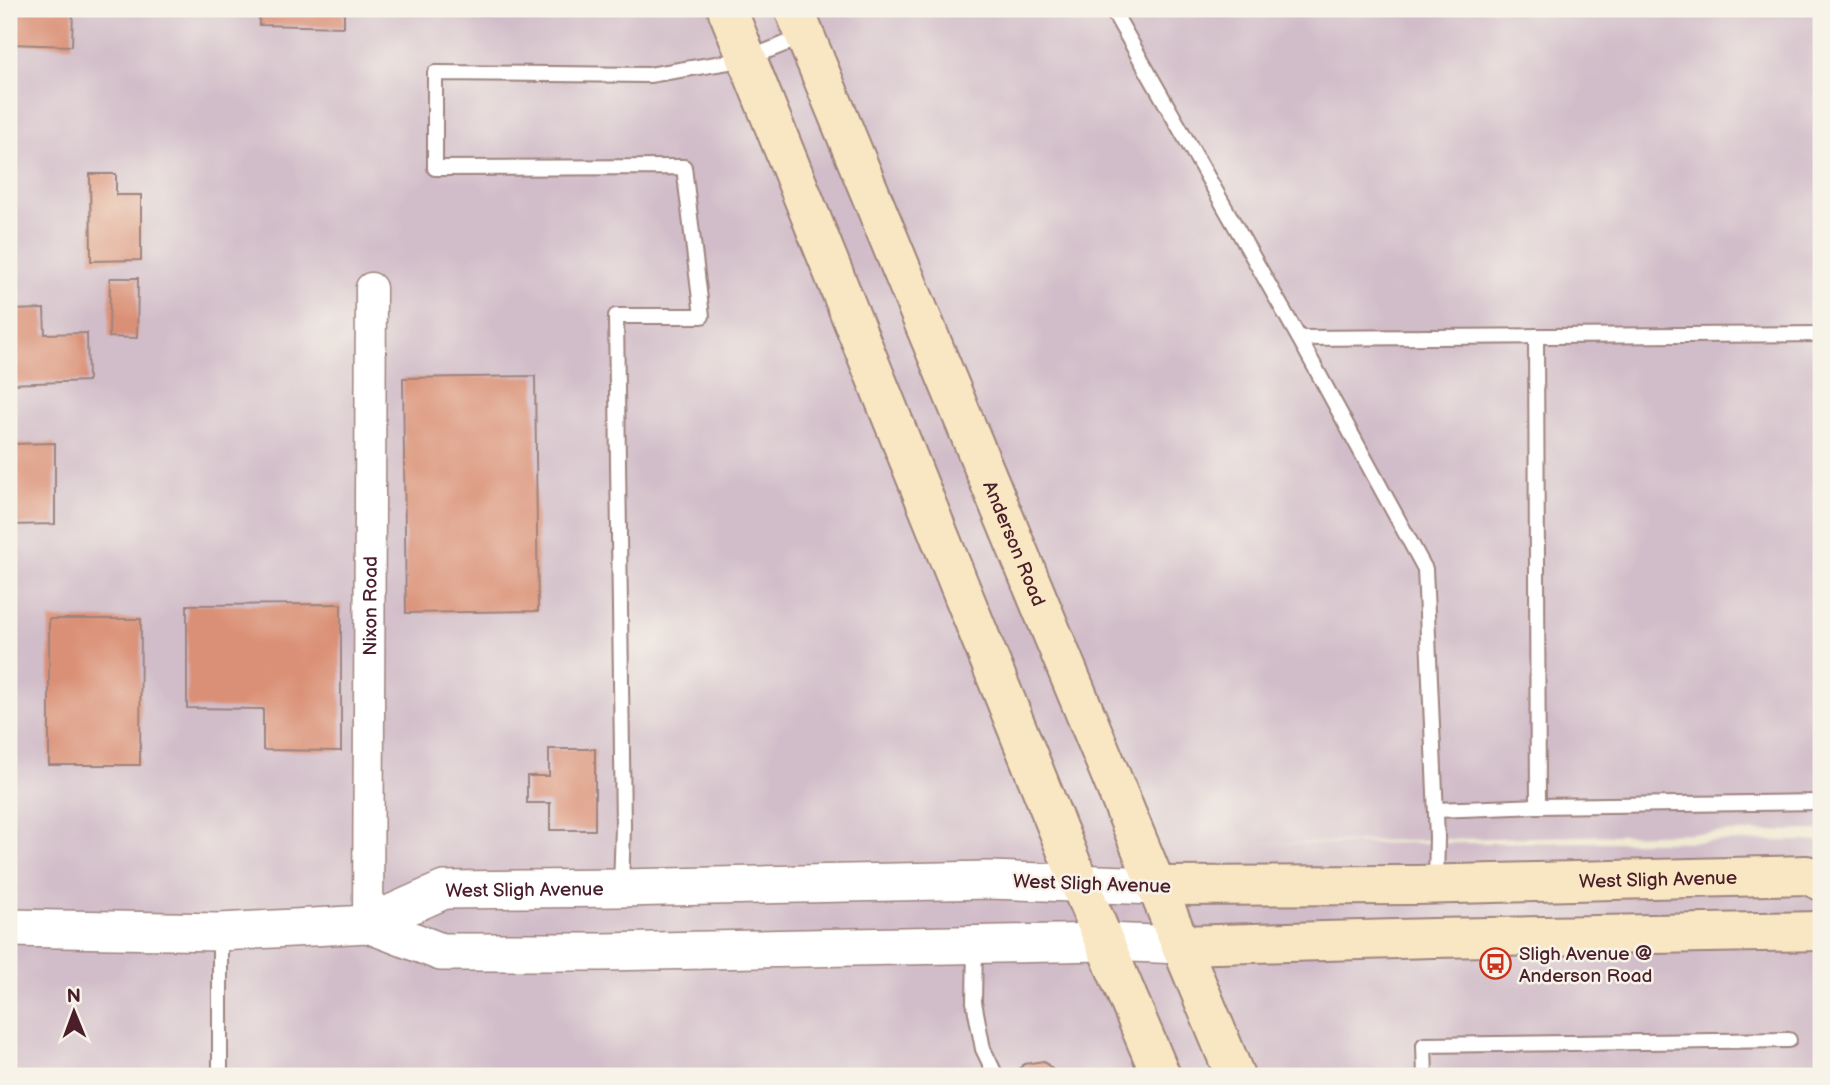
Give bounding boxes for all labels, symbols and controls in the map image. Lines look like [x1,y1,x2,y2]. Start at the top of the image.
street label: Anderson Road [977,478,1049,610]
street label: Nixon Road [359,556,383,656]
street label: West Sligh Avenue [1579,867,1737,894]
street label: West Sligh Avenue [1013,870,1171,899]
street label: West Sligh Avenue [445,878,604,903]
place label: Sligh Avenue @ Anderson Road [1519,943,1652,988]
bus stop icon: Sligh Avenue @ Anderson Road [1479,947,1513,981]
north arrow [38,976,108,1046]
text: N [66,985,81,1008]

